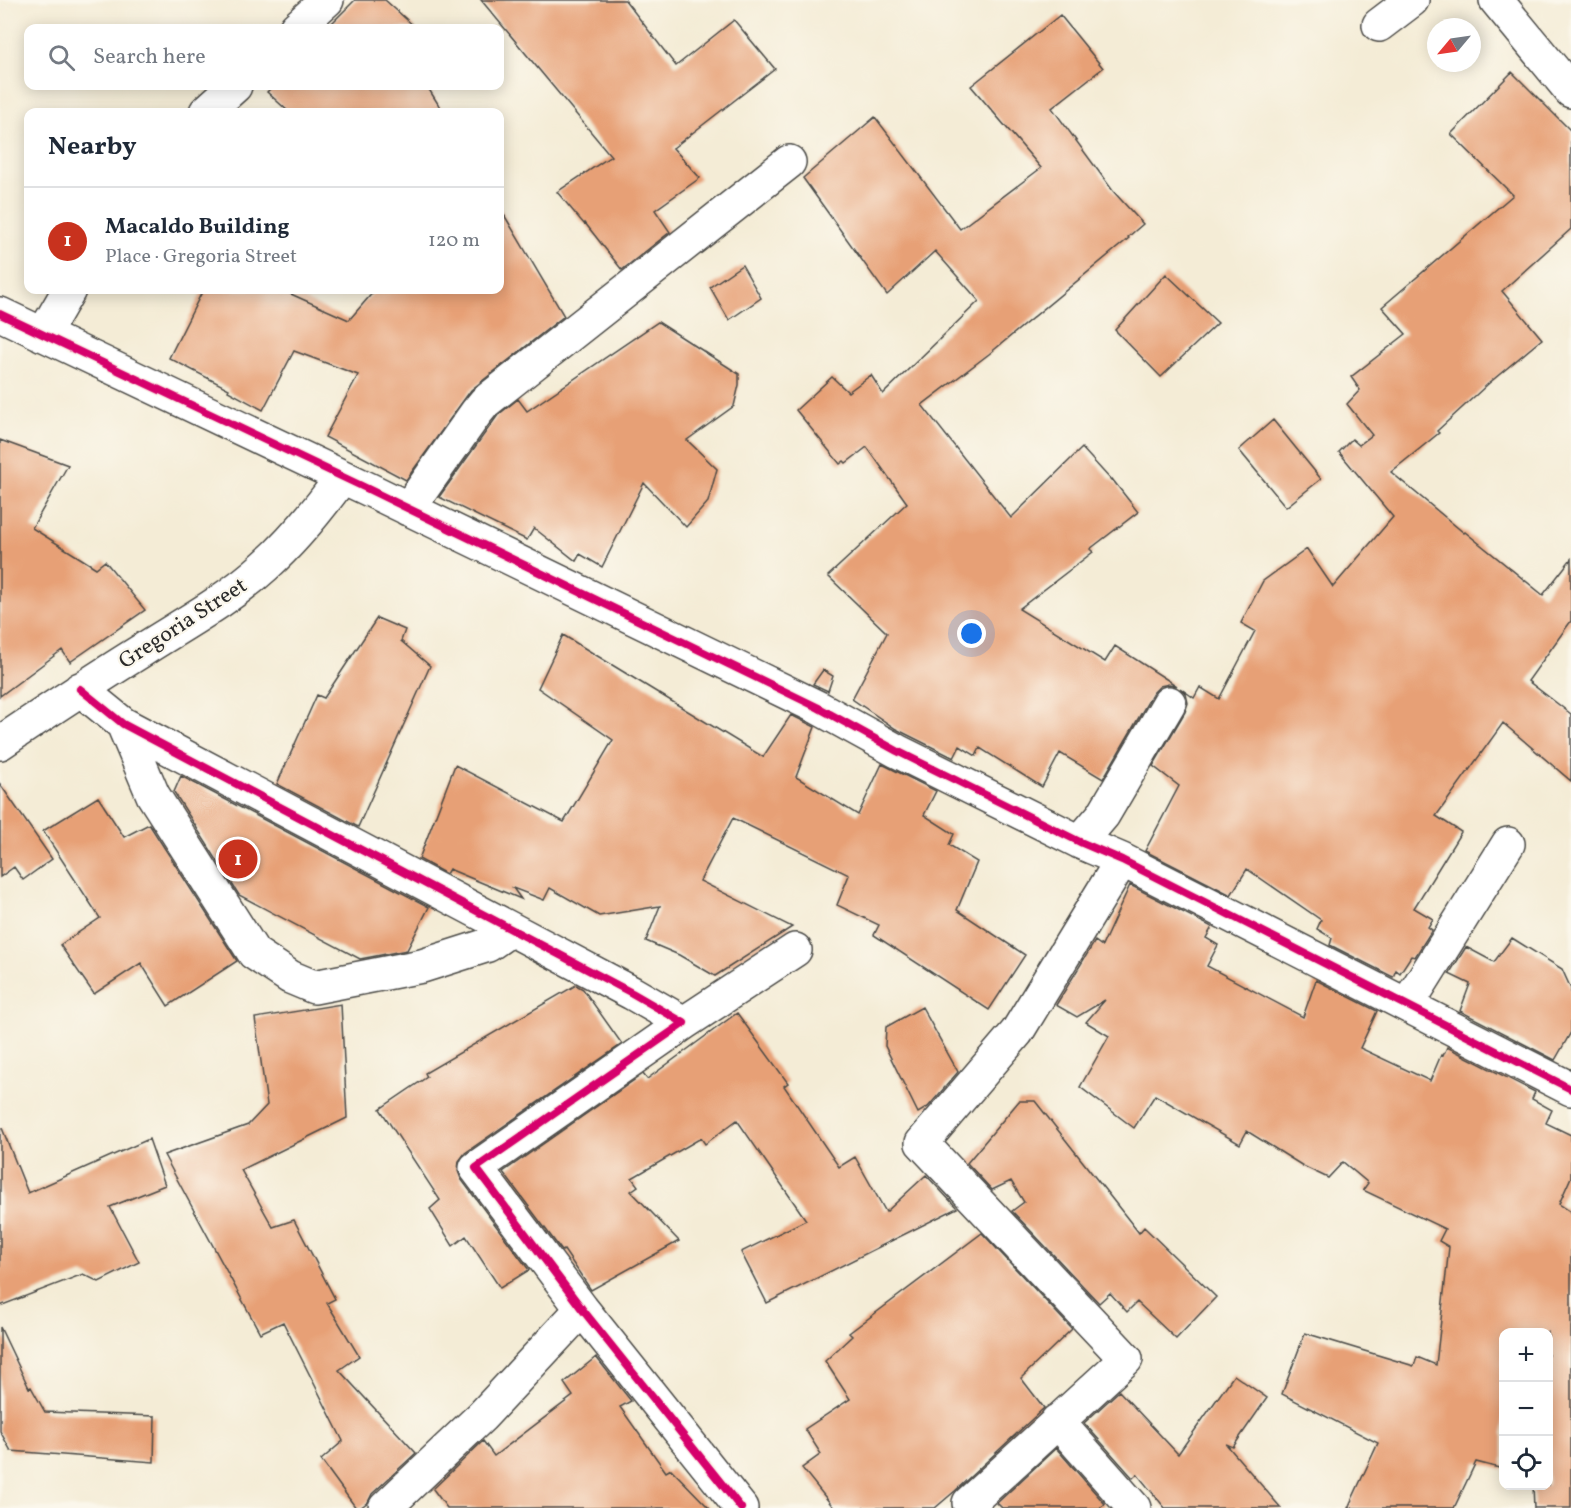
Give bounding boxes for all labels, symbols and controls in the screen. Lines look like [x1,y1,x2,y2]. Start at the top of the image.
north arrow [1427,18,1481,72]
search box [24,24,504,90]
icon: search [45,41,78,74]
text: Search here [93,42,206,73]
text: Nearby [48,129,137,165]
text: Macaldo Building [105,212,290,243]
text: 1 [63,227,72,255]
text: 120 m [428,227,480,255]
text: Place · Gregoria Street [105,243,297,271]
street label: Gregoria Street [113,571,254,677]
your location [957,619,986,648]
pin: 1 [218,836,258,882]
map controls [1499,1328,1553,1490]
button: + [1499,1328,1553,1382]
button: − [1499,1382,1553,1436]
button: locate [1499,1436,1553,1490]

